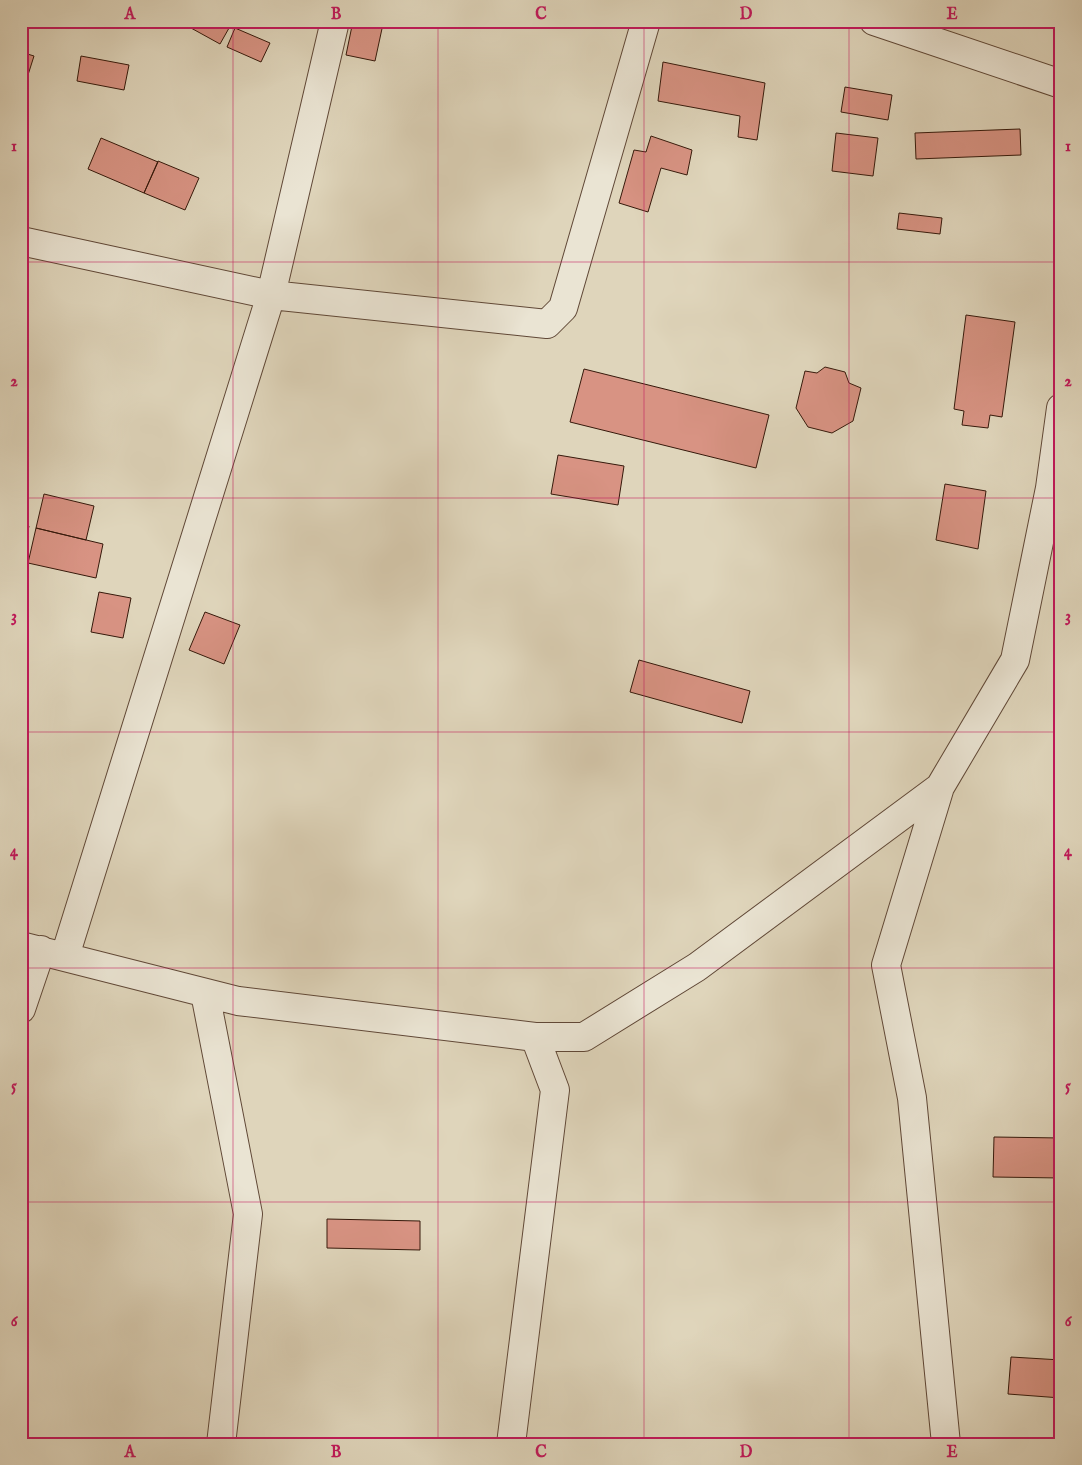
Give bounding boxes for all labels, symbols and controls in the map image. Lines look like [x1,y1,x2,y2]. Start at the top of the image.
text: A [124,5,137,25]
text: B [331,5,342,25]
text: C [535,5,547,25]
text: D [740,5,753,25]
text: E [946,5,958,25]
text: 1 [11,137,17,157]
text: 1 [1065,137,1071,157]
text: 2 [10,372,18,392]
text: 2 [1064,372,1072,392]
text: 3 [11,607,17,627]
text: 3 [1065,607,1071,627]
text: 4 [10,842,19,862]
text: 4 [1064,842,1073,862]
text: 5 [11,1077,17,1097]
text: 5 [1065,1077,1071,1097]
text: 6 [11,1312,19,1332]
text: 6 [1065,1312,1073,1332]
text: A [124,1443,137,1463]
text: B [331,1443,342,1463]
text: C [535,1443,547,1463]
text: D [740,1443,753,1463]
text: E [946,1443,958,1463]

